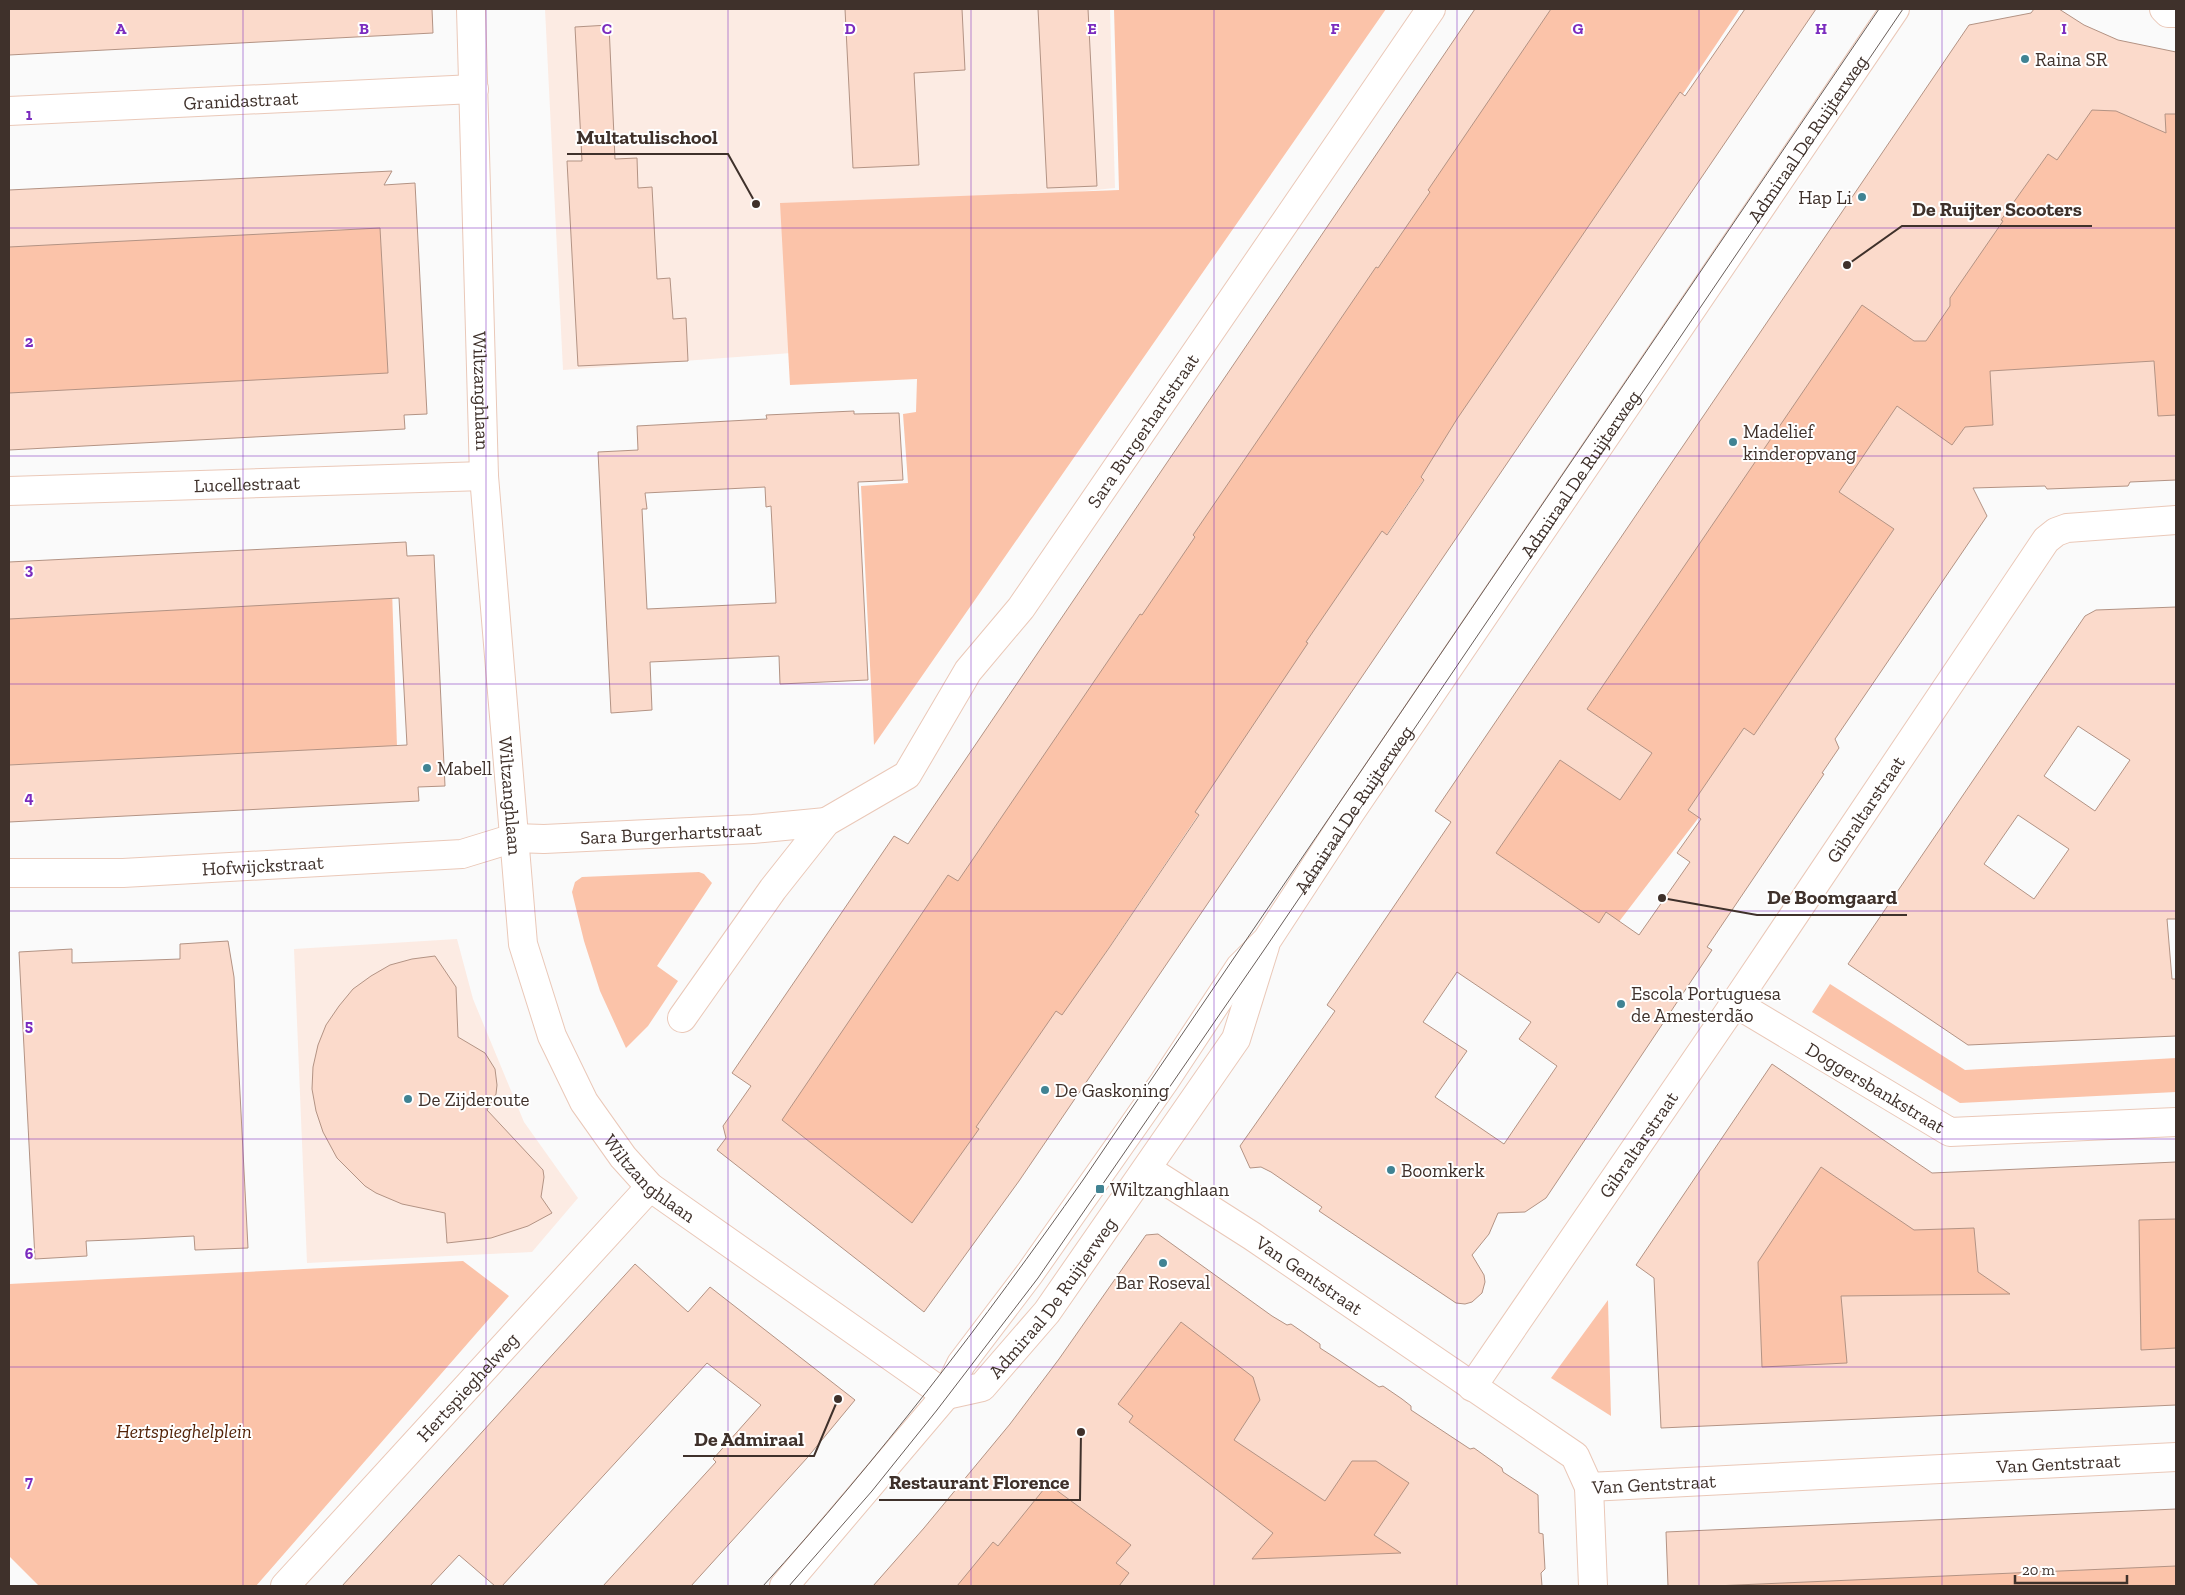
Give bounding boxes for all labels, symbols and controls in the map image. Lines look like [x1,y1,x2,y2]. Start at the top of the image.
text: A [116,19,127,38]
text: B [359,19,369,38]
text: C [602,19,612,38]
text: D [844,19,856,38]
text: E [1087,19,1097,38]
text: F [1330,19,1340,38]
text: G [1573,19,1584,38]
text: H [1815,19,1827,38]
text: I [2061,19,2067,38]
place label: Raina SR [2035,48,2108,71]
street label: Admiraal De Ruijterweg [1742,50,1872,226]
marker: Raina SR [2019,53,2031,65]
street label: Granidastraat [183,86,299,114]
text: 1 [26,105,33,124]
callout: Multatulischool [567,119,728,154]
text: Multatulischool [576,125,718,149]
place label: Hap Li [1798,186,1852,209]
marker: Hap Li [1856,191,1868,203]
callout: De Ruijter Scooters [1902,191,2092,226]
text: De Ruijter Scooters [1912,197,2082,221]
street label: Wiltzanghlaan [468,331,495,451]
text: 2 [25,332,34,351]
street label: Sara Burgerhartstraat [1082,349,1203,512]
street label: Admiraal De Ruijterweg [1515,385,1645,562]
place label: Madelief kinderopvang [1743,420,1857,465]
marker: Madelief kinderopvang [1727,436,1739,448]
street label: Lucellestraat [193,470,300,497]
text: 3 [25,560,34,579]
street label: Admiraal De Ruijterweg [1289,721,1418,898]
street label: Wiltzanghlaan [494,735,527,856]
street label: Gibraltarstraat [1821,751,1909,867]
place label: Mabell [437,757,492,780]
marker: Mabell [421,762,433,774]
text: 4 [24,788,34,807]
street label: Sara Burgerhartstraat [580,817,763,849]
street label: Hofwijckstraat [201,850,324,880]
callout: De Boomgaard [1757,880,1907,915]
text: De Boomgaard [1767,885,1898,909]
place label: Escola Portuguesa de Amesterdão [1631,982,1781,1027]
marker: Escola Portuguesa de Amesterdão [1615,998,1627,1010]
text: 5 [25,1016,33,1035]
street label: Doggersbankstraat [1802,1037,1949,1138]
place label: De Gaskoning [1055,1079,1170,1102]
marker: De Gaskoning [1039,1084,1051,1096]
street label: Gibraltarstraat [1594,1087,1683,1202]
place label: De Zijderoute [418,1088,530,1111]
marker: De Zijderoute [402,1093,414,1105]
street label: Wiltzanghlaan [599,1129,700,1227]
place label: Boomkerk [1401,1159,1485,1182]
marker: Boomkerk [1385,1164,1397,1176]
place label: Wiltzanghlaan [1110,1178,1229,1201]
marker: Wiltzanghlaan [1094,1183,1106,1195]
street label: Admiraal De Ruijterweg [984,1212,1121,1383]
street label: Van Gentstraat [1251,1230,1367,1320]
text: 6 [25,1244,34,1263]
marker: Bar Roseval [1157,1257,1169,1269]
place label: Bar Roseval [1116,1271,1210,1294]
street label: Hertspieghelweg [412,1327,523,1446]
park label: Hertspieghelplein [116,1420,252,1443]
callout: De Admiraal [683,1421,814,1456]
text: De Admiraal [694,1427,804,1451]
street label: Van Gentstraat [1995,1448,2121,1478]
callout: Restaurant Florence [879,1465,1080,1500]
street label: Van Gentstraat [1590,1469,1717,1498]
text: Restaurant Florence [889,1470,1070,1494]
text: 7 [25,1472,33,1491]
scale bar [2015,1552,2128,1584]
text: 20 m [2022,1561,2055,1579]

